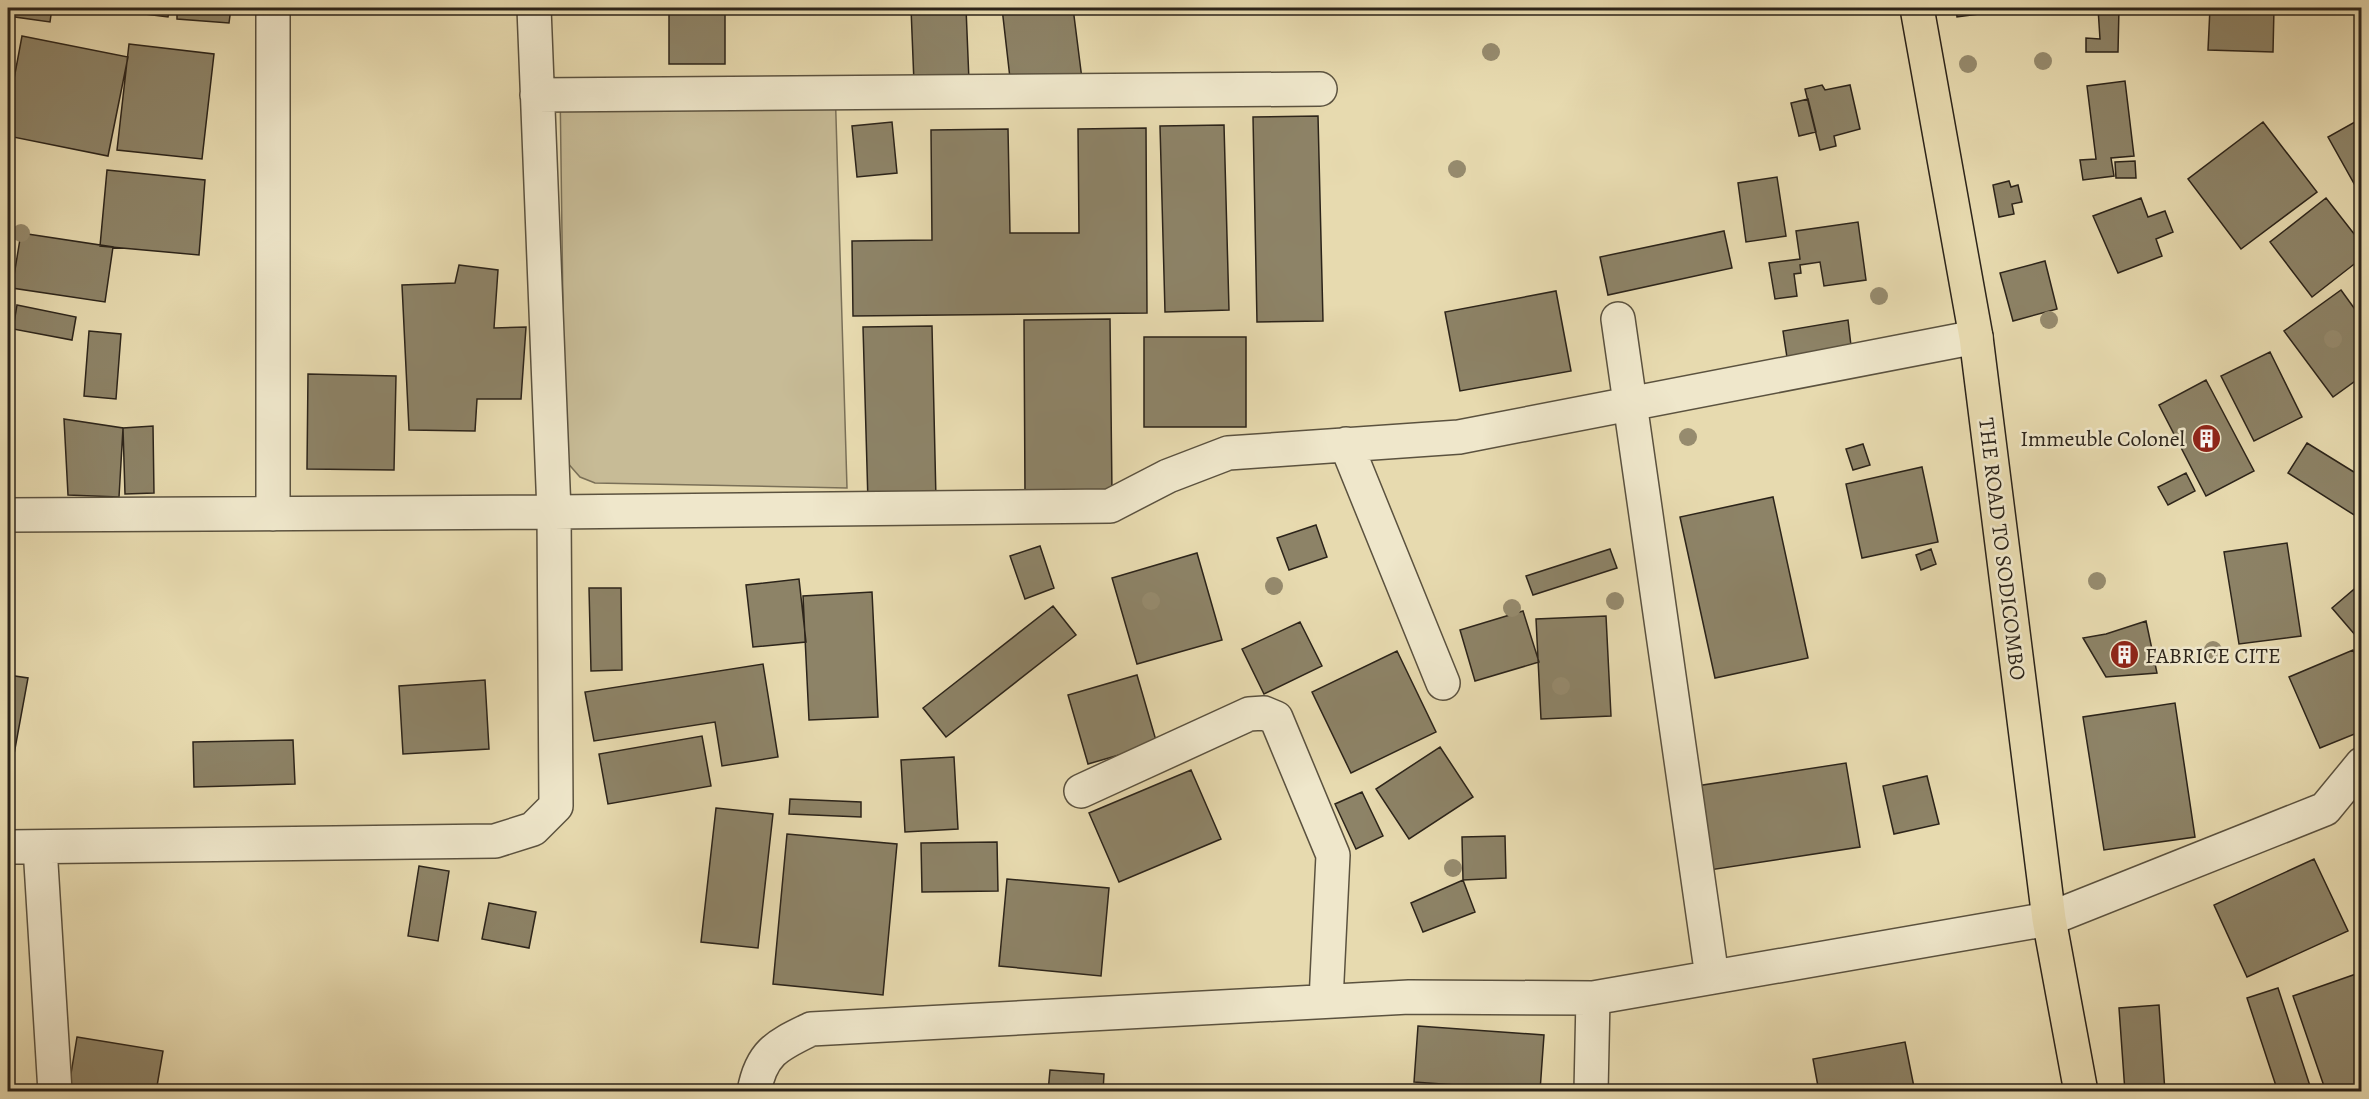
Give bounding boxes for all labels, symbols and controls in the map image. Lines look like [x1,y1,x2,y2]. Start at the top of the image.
street label: THE ROAD TO SODICOMBO [1971,416,2033,682]
building icon: Immeuble Colonel [2190,422,2222,454]
place label: Immeuble Colonel [2020,424,2185,454]
building icon: FABRICE CITE [2108,639,2140,671]
place label: FABRICE CITE [2145,641,2281,671]

